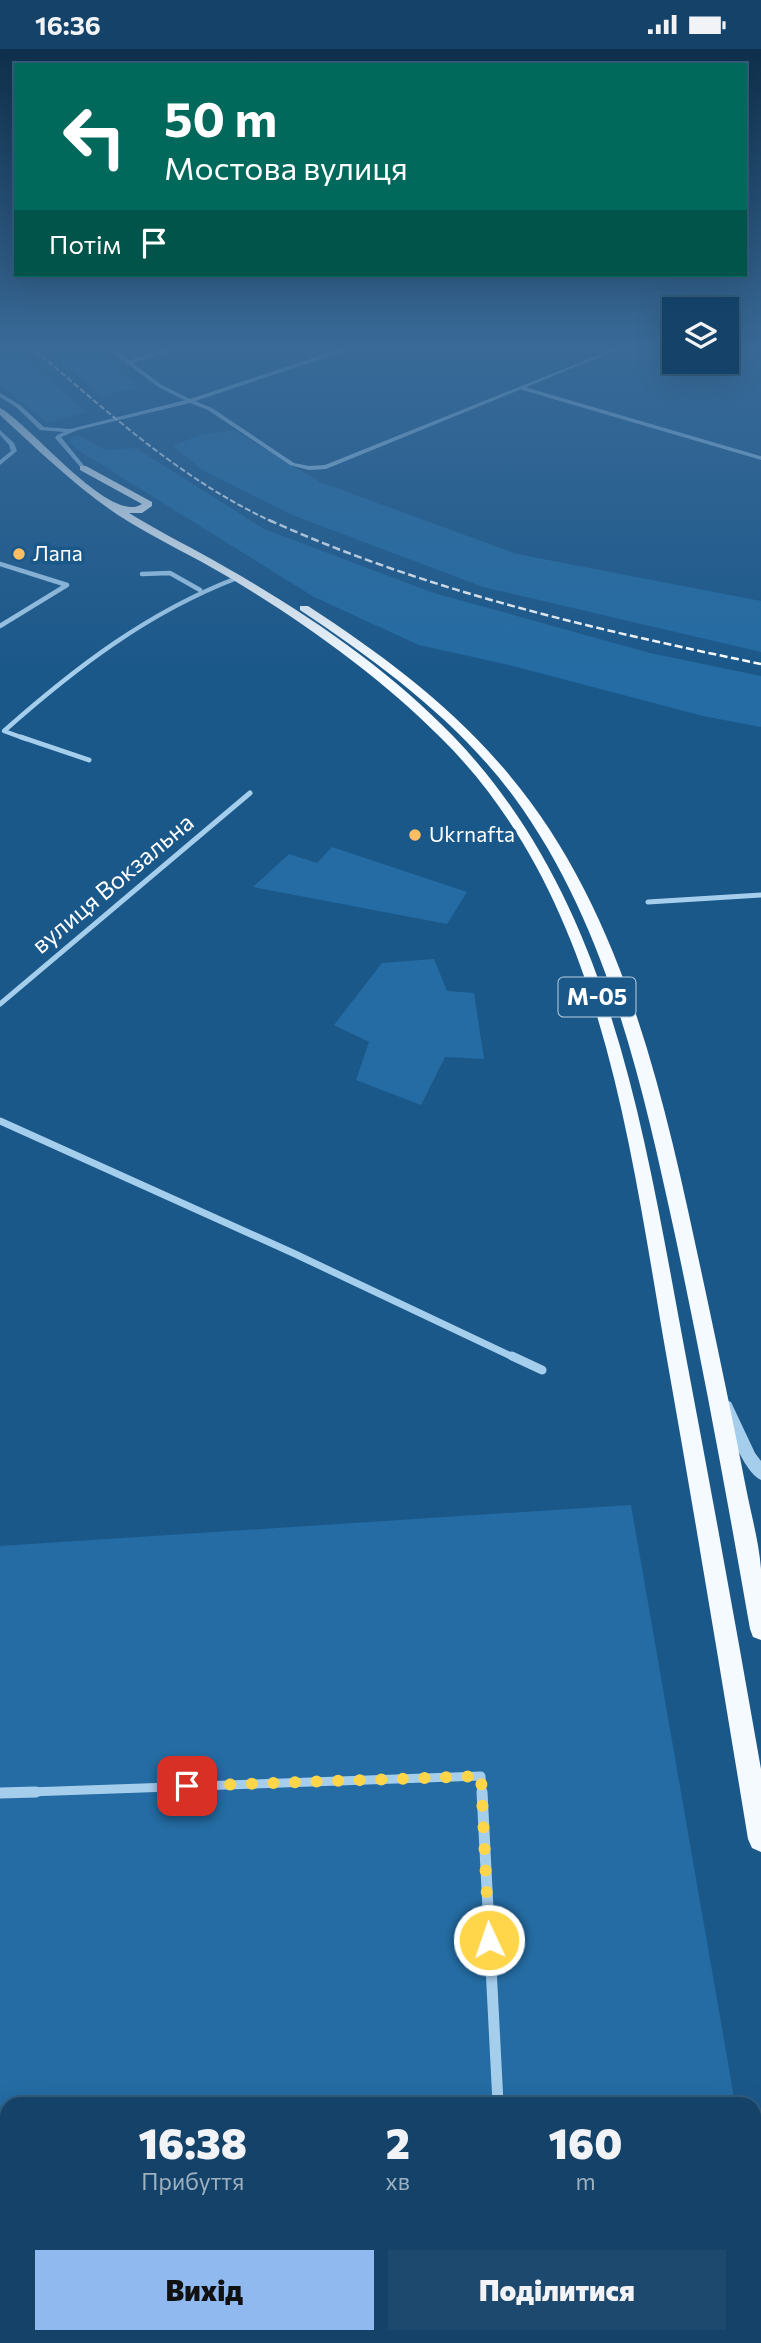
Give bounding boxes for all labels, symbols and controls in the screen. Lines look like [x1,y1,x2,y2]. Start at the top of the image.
text: 16:36 [35,9,101,40]
text: 50 m [164,87,277,147]
icon: left [49,91,140,182]
text: Мостова вулиця [164,147,408,187]
icon: arrive [135,224,173,262]
text: Потім [49,228,121,259]
map controls [662,297,739,374]
button: layers [662,297,739,374]
place label: Лапа [33,540,83,565]
marker: Лапа [11,546,27,562]
street label: вулиця Вокзальна [25,807,199,959]
place label: Ukrnafta [429,821,515,846]
marker: Ukrnafta [407,827,423,843]
road number: М-05 [558,977,636,1016]
pin [157,1756,217,1816]
icon: arrive [168,1767,206,1805]
position arrow [452,1903,526,1977]
text: 16:38 [139,2116,247,2168]
text: 2 [386,2116,410,2168]
text: 160 [549,2116,622,2168]
text: Прибуття [141,2167,244,2195]
text: хв [386,2167,410,2195]
text: m [575,2167,596,2195]
button: Вихід [35,2250,374,2330]
button: Поділитися [388,2250,726,2330]

